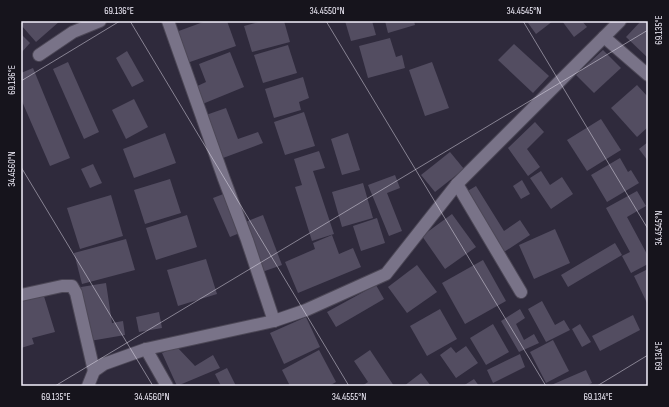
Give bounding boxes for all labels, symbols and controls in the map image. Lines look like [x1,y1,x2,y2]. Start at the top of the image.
text: 69.136°E [104,5,134,17]
text: 34.4550°N [309,5,345,17]
text: 34.4545°N [507,5,541,17]
text: 69.135°E [653,15,665,45]
text: 69.136°E [6,65,18,95]
text: 34.4560°N [6,151,18,187]
text: 34.4545°N [653,211,665,245]
text: 69.134°E [653,341,665,371]
text: 69.135°E [41,391,71,403]
text: 34.4560°N [134,391,170,403]
text: 34.4555°N [332,391,366,403]
text: 69.134°E [583,391,613,403]

